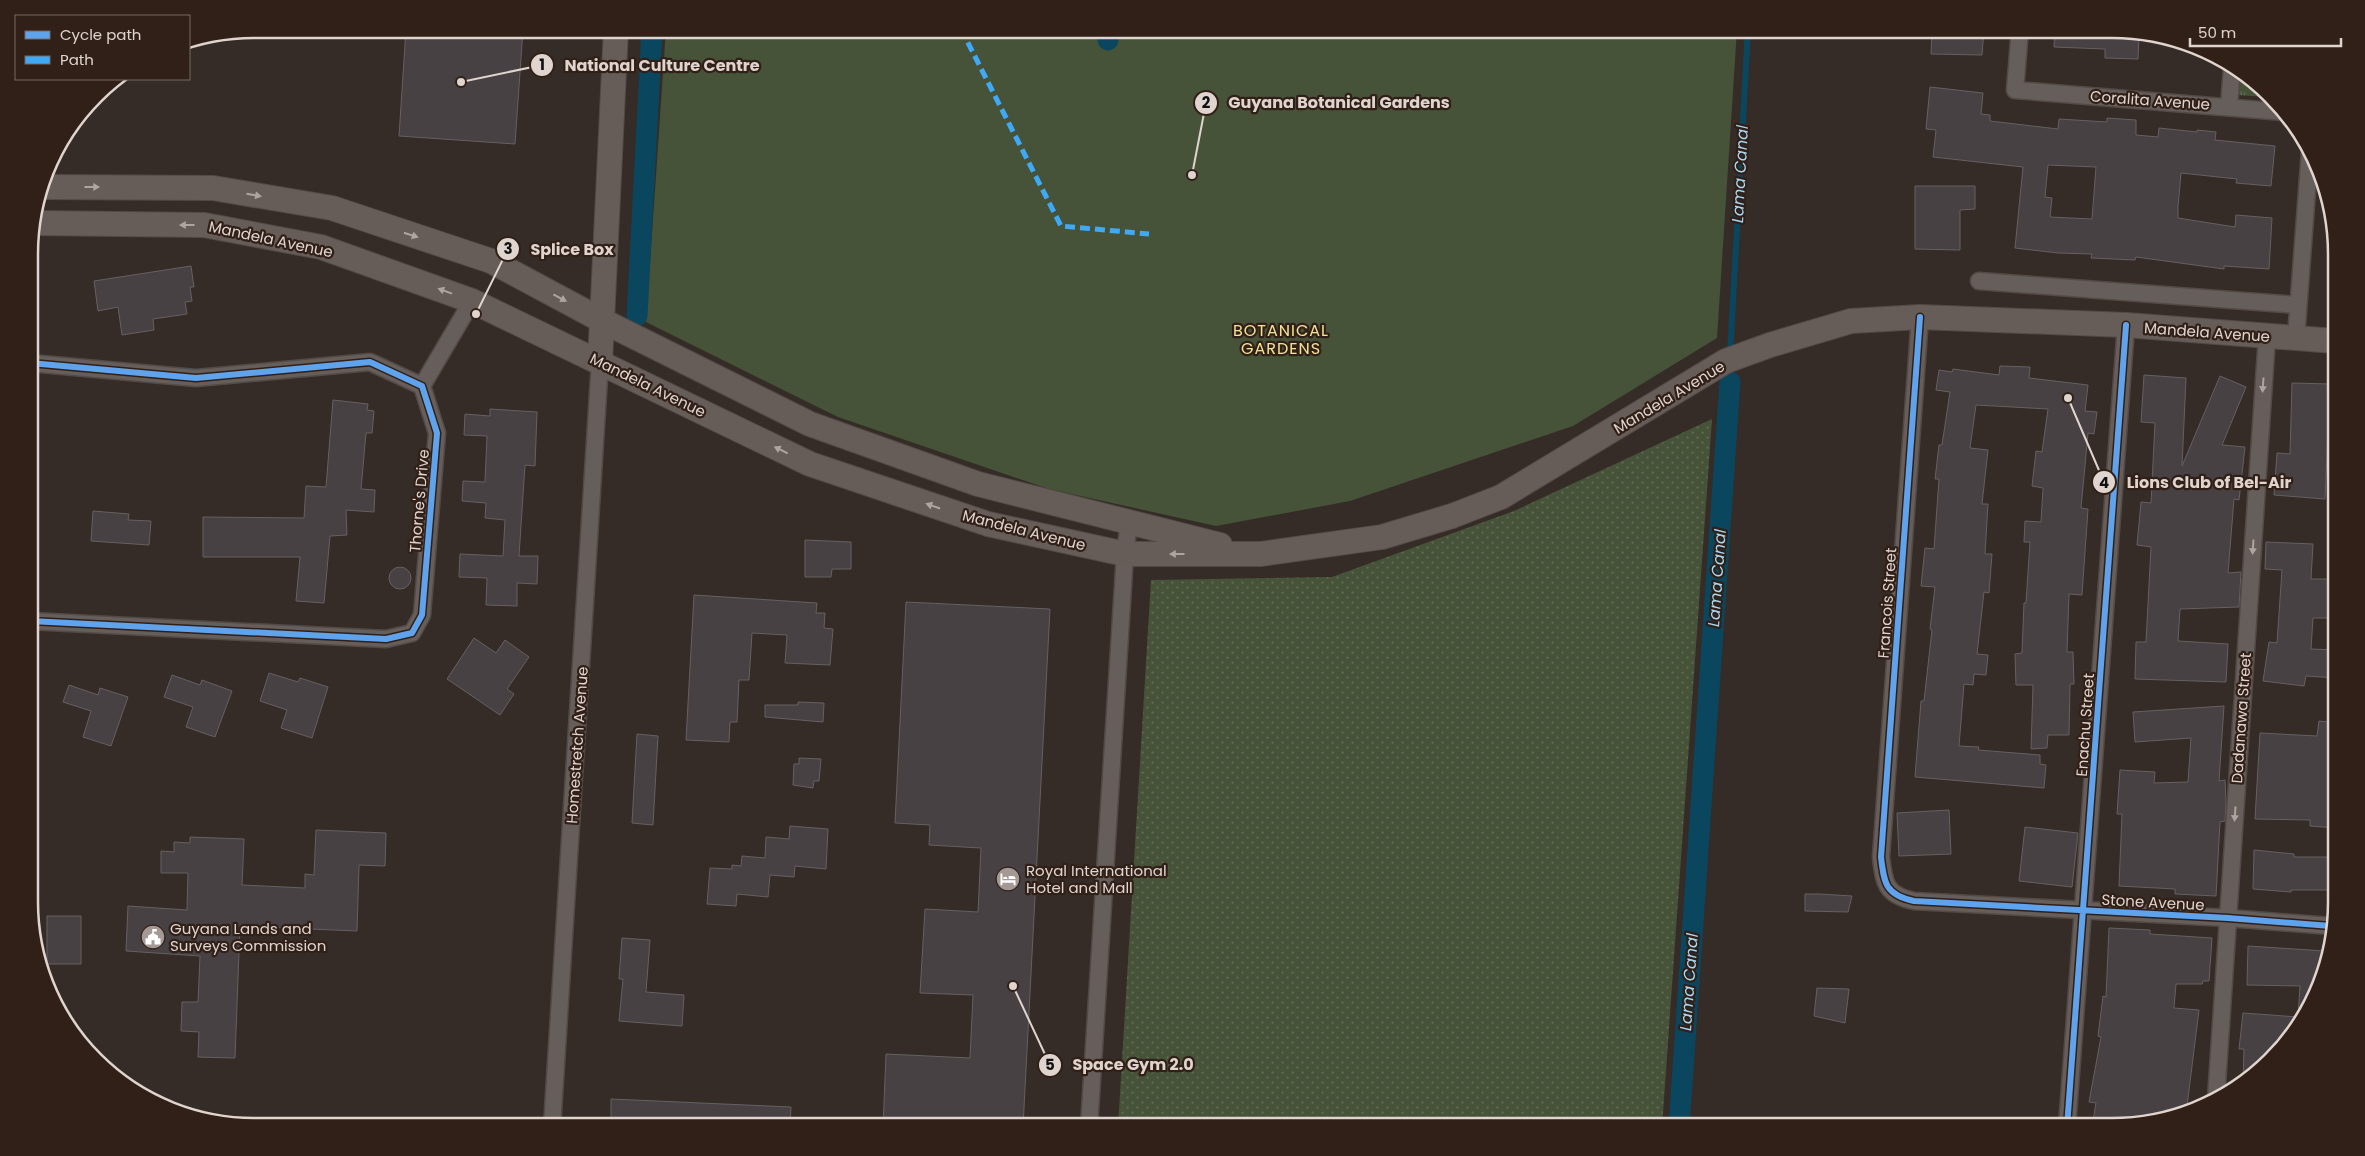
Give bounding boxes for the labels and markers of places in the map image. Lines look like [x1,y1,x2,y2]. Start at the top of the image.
callout: National Culture Centre [530,50,770,81]
callout: Guyana Botanical Gardens [1194,87,1460,118]
callout: Splice Box [495,233,623,264]
callout: Lions Club of Bel-Air [2092,467,2301,498]
place label: Royal International Hotel and Mall [1026,860,1167,898]
hotel icon: Royal International Hotel and Mall [995,866,1021,892]
place label: Guyana Lands and Surveys Commission [170,918,326,956]
public building icon: Guyana Lands and Surveys Commission [140,924,166,950]
callout: Space Gym 2.0 [1038,1049,1204,1080]

